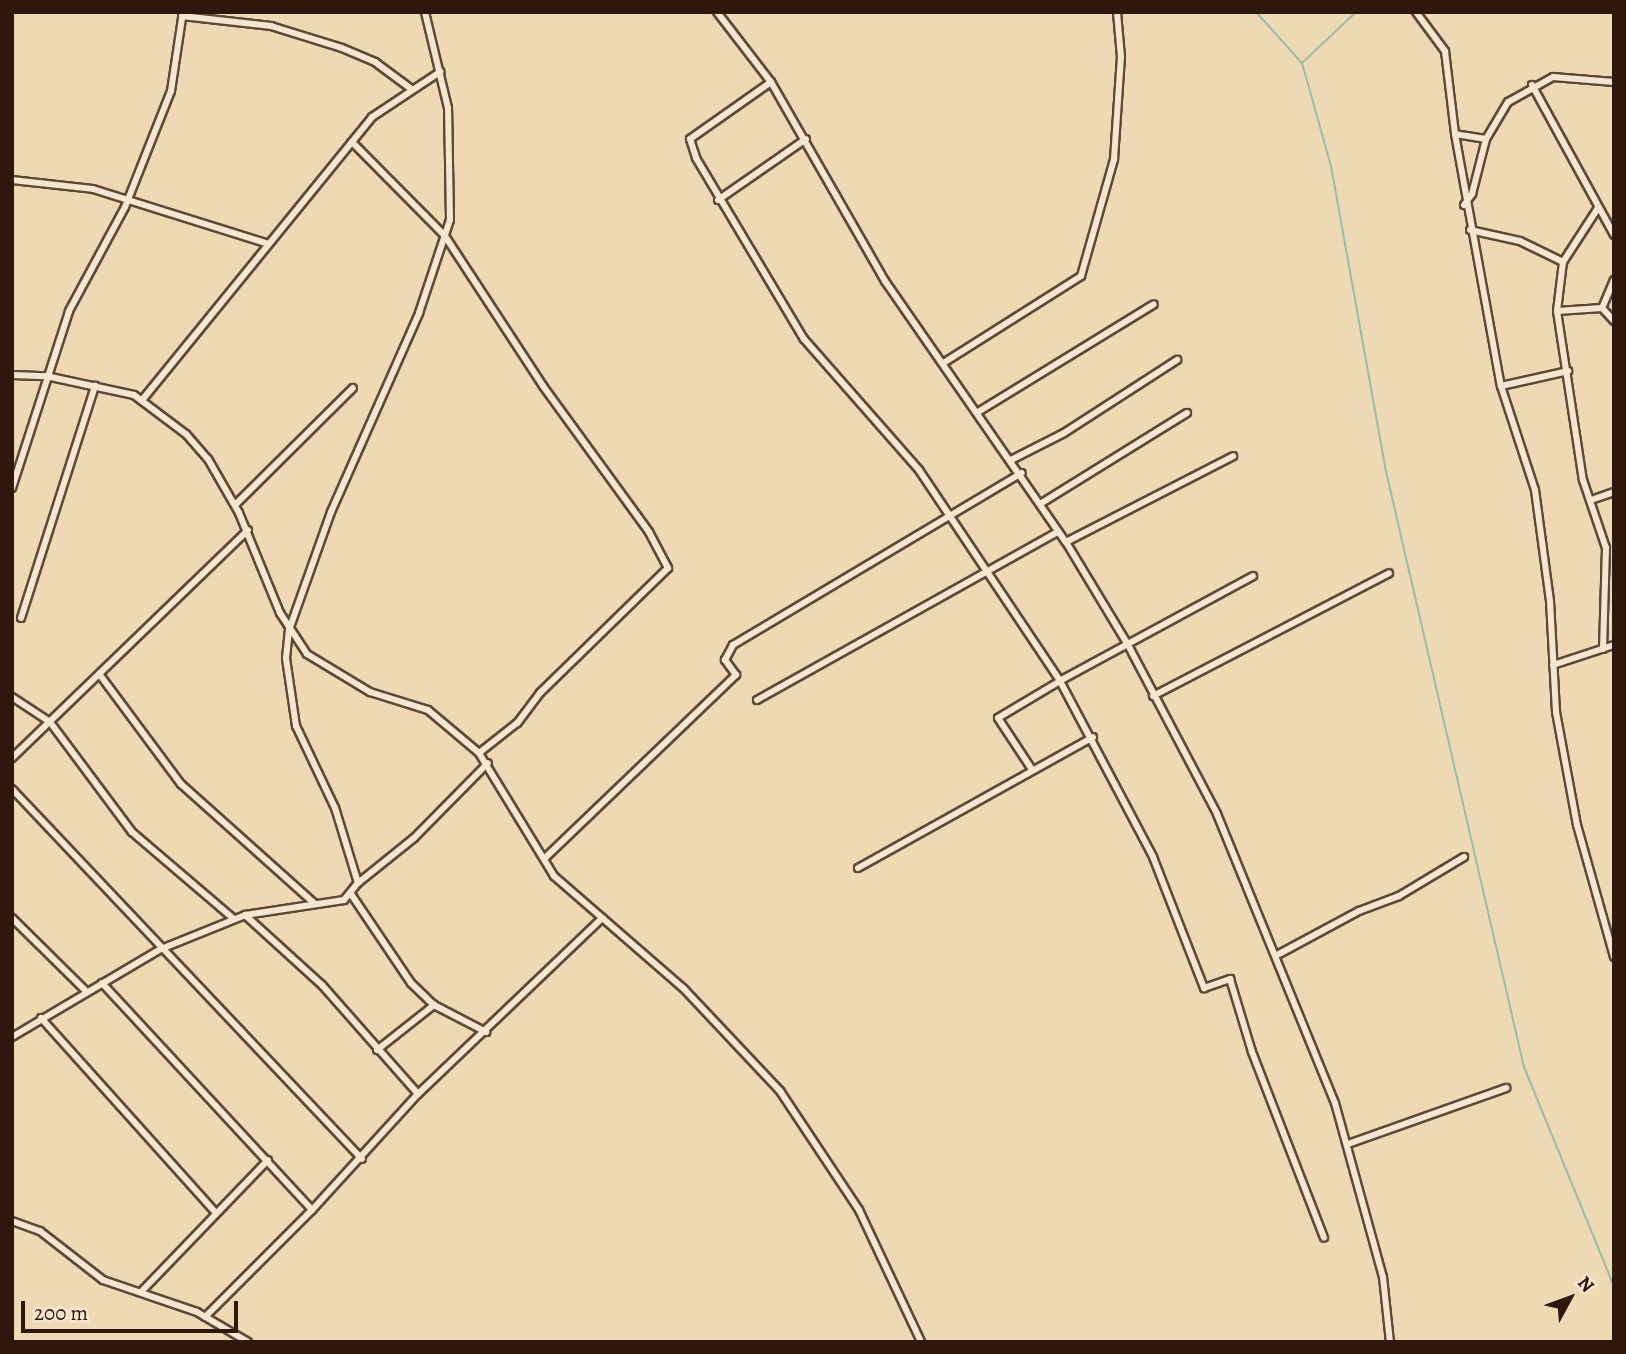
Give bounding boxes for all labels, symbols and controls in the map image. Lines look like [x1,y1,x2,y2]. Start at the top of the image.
north arrow [1535,1263,1605,1333]
text: N [1571,1270,1600,1298]
scale bar [24,1288,242,1332]
text: 200 m [34,1299,88,1327]

